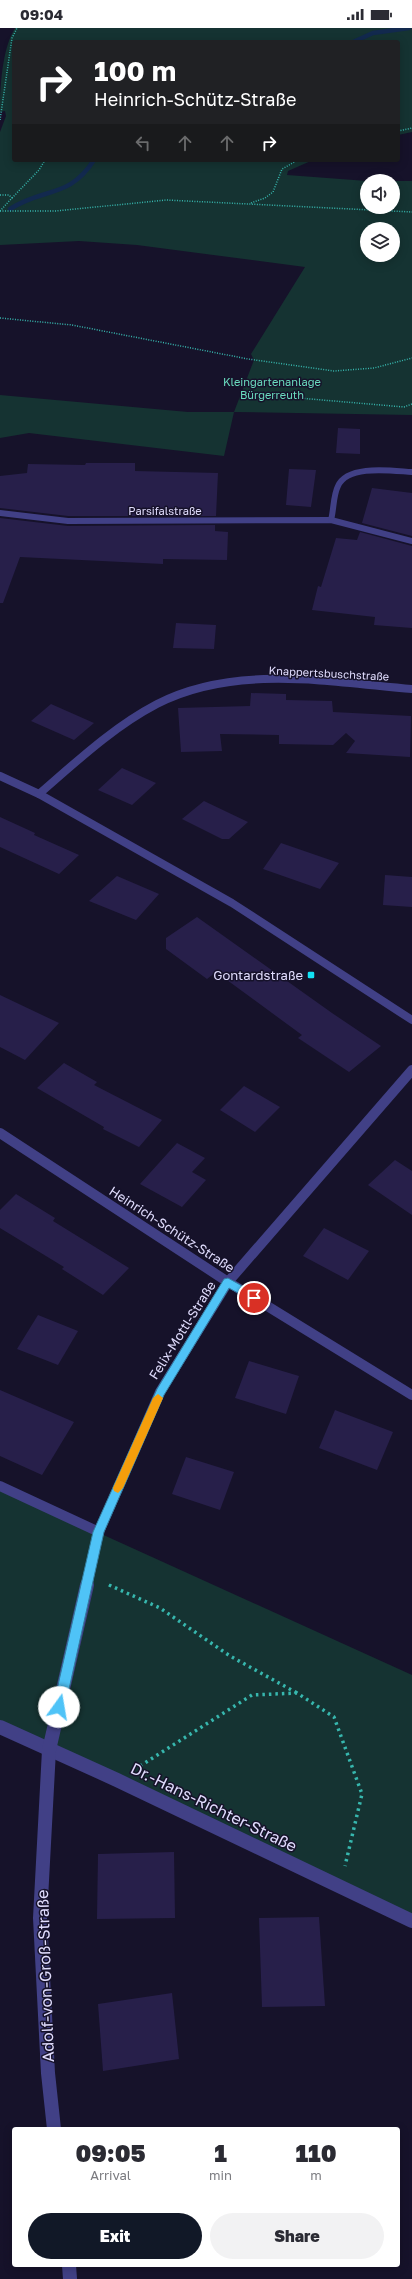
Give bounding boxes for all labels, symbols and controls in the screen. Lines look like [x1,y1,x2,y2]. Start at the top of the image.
text: 09:04 [20,5,63,23]
text: 100 m [94,54,176,87]
icon: right [28,56,80,108]
text: Heinrich-Schütz-Straße [94,88,296,110]
icon: left [132,132,154,154]
icon: ahead [174,132,196,154]
icon: ahead [216,132,238,154]
icon: right [258,132,280,154]
map controls [360,174,400,262]
button: sound [360,174,400,214]
button: layers [360,222,400,262]
park label: Kleingartenanlage Bürgerreuth [223,375,321,401]
street label: Parsifalstraße [128,504,202,517]
street label: Knappertsbuschstraße [268,663,390,683]
place label: Gontardstraße [213,967,303,983]
marker: Gontardstraße [306,970,316,980]
street label: Heinrich-Schütz-Straße [106,1182,238,1276]
street label: Felix-Mottl-Straße [145,1278,219,1382]
pin [237,1281,271,1315]
icon: arrive [243,1287,265,1309]
position arrow [38,1686,80,1728]
street label: Dr.-Hans-Richter-Straße [128,1758,300,1856]
street label: Adolf-von-Groß-Straße [32,1889,58,2063]
text: 09:05 [75,2138,146,2167]
text: 1 [214,2138,227,2167]
text: 110 [295,2138,337,2167]
text: Arrival [90,2167,131,2183]
text: min [209,2167,232,2183]
text: m [310,2167,322,2183]
button: Exit [28,2213,202,2259]
button: Share [210,2213,384,2259]

